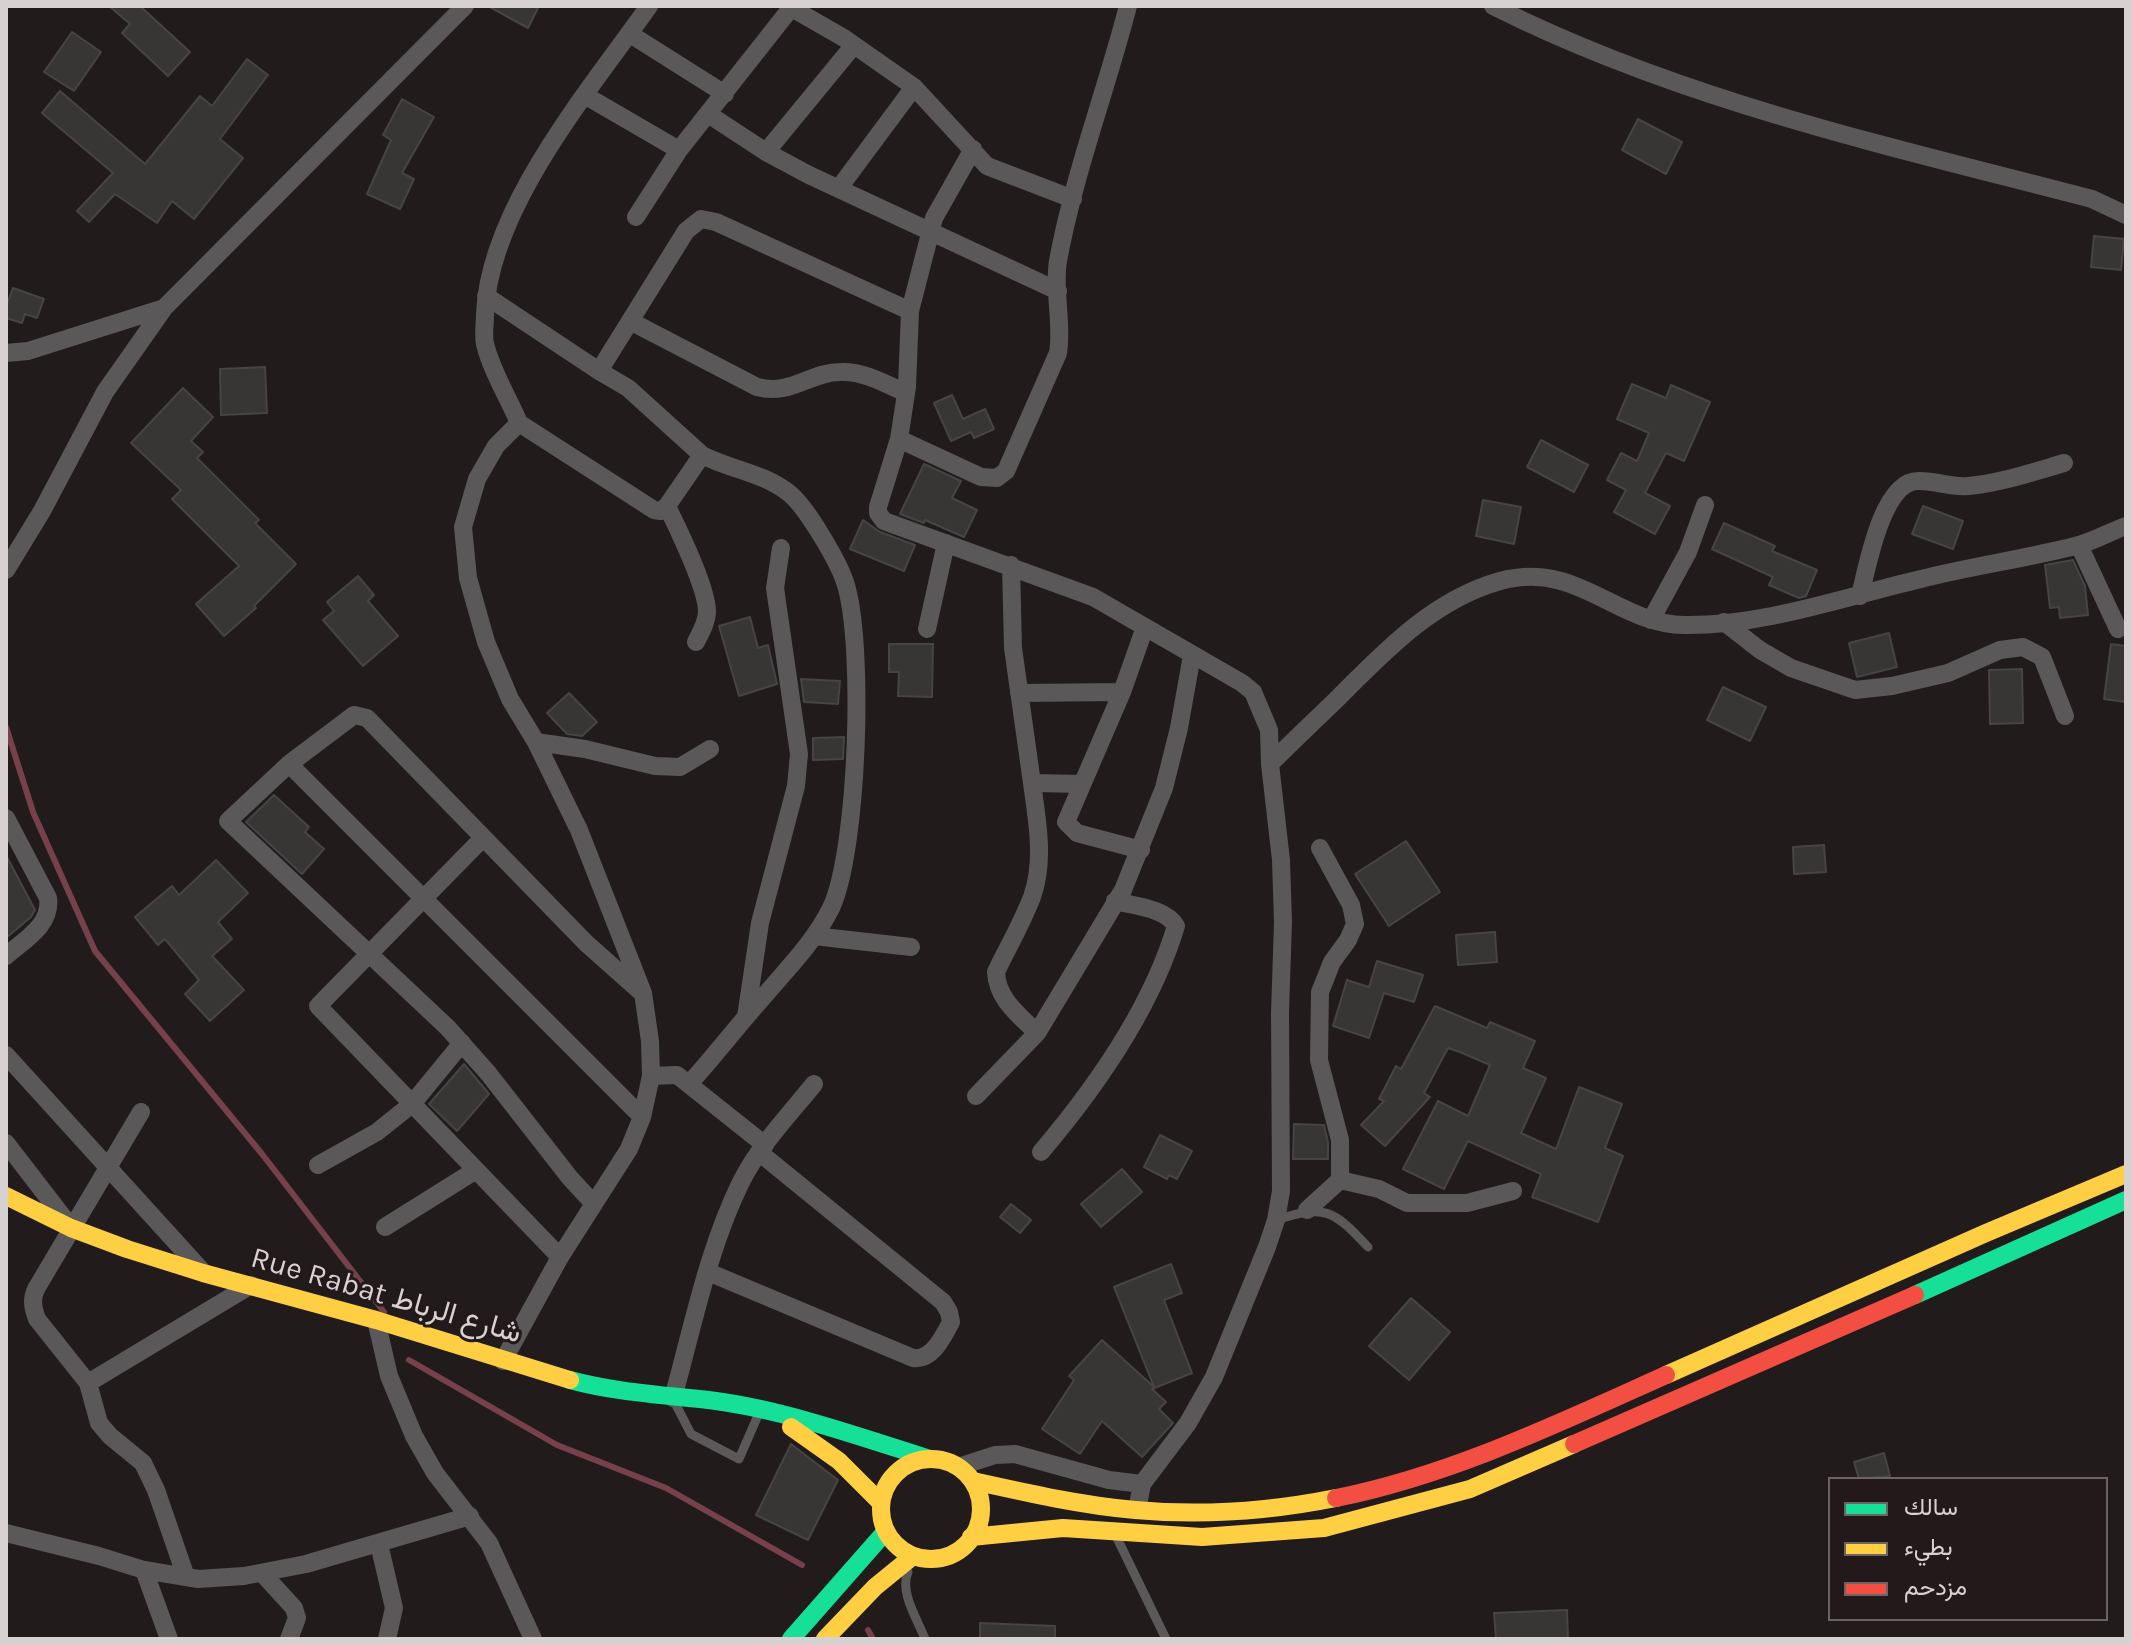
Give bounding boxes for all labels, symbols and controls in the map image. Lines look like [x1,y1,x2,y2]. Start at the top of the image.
street label: Rue Rabat شارع الرباط [247,1240,525,1352]
legend [1828,1477,2108,1621]
text: سالك [1904,1493,1958,1521]
text: بطيء [1904,1533,1953,1561]
text: مزدحم [1904,1573,1967,1601]

